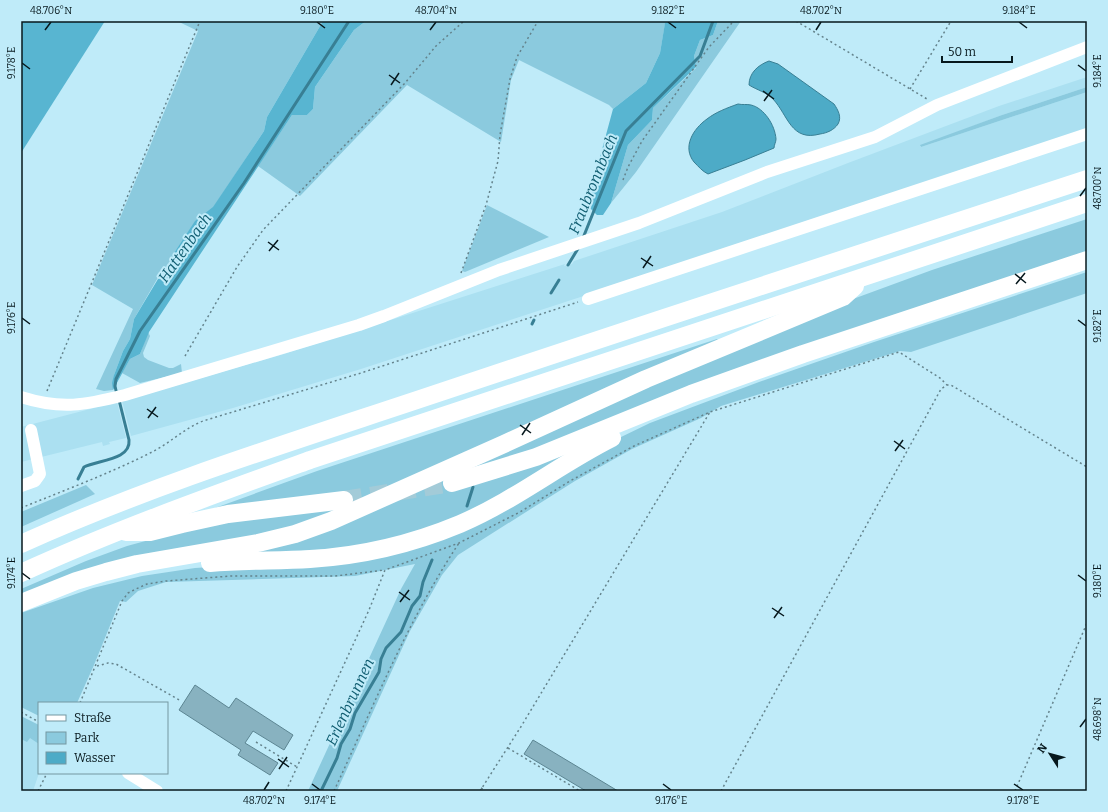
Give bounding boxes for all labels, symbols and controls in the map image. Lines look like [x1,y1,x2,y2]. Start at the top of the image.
text: 48.706°N [30,5,72,17]
text: 9.180°E [300,5,334,17]
text: 48.704°N [415,5,457,17]
text: 9.182°E [651,5,685,17]
text: 48.702°N [800,5,842,17]
text: 9.184°E [1002,5,1036,17]
scale bar [942,38,1012,64]
text: 50 m [948,45,977,59]
text: 9.178°E [6,47,18,79]
text: 9.184°E [1092,54,1104,88]
water label: Fraubronnbach [565,131,621,236]
text: 48.700°N [1092,167,1104,209]
water label: Hattenbach [155,210,215,286]
text: 9.176°E [6,302,18,334]
text: 9.182°E [1092,309,1104,343]
text: 9.174°E [6,557,18,589]
text: 9.180°E [1092,564,1104,598]
water label: Erlenbrunnen [322,656,378,748]
text: 48.698°N [1092,697,1104,741]
legend [38,702,168,774]
text: Straße [74,711,111,725]
text: Park [74,731,100,745]
north arrow [1030,734,1070,774]
text: N [1035,741,1050,756]
text: Wasser [74,751,116,765]
text: 48.702°N [243,795,285,807]
text: 9.174°E [304,795,336,807]
text: 9.176°E [655,795,687,807]
text: 9.178°E [1007,795,1039,807]

